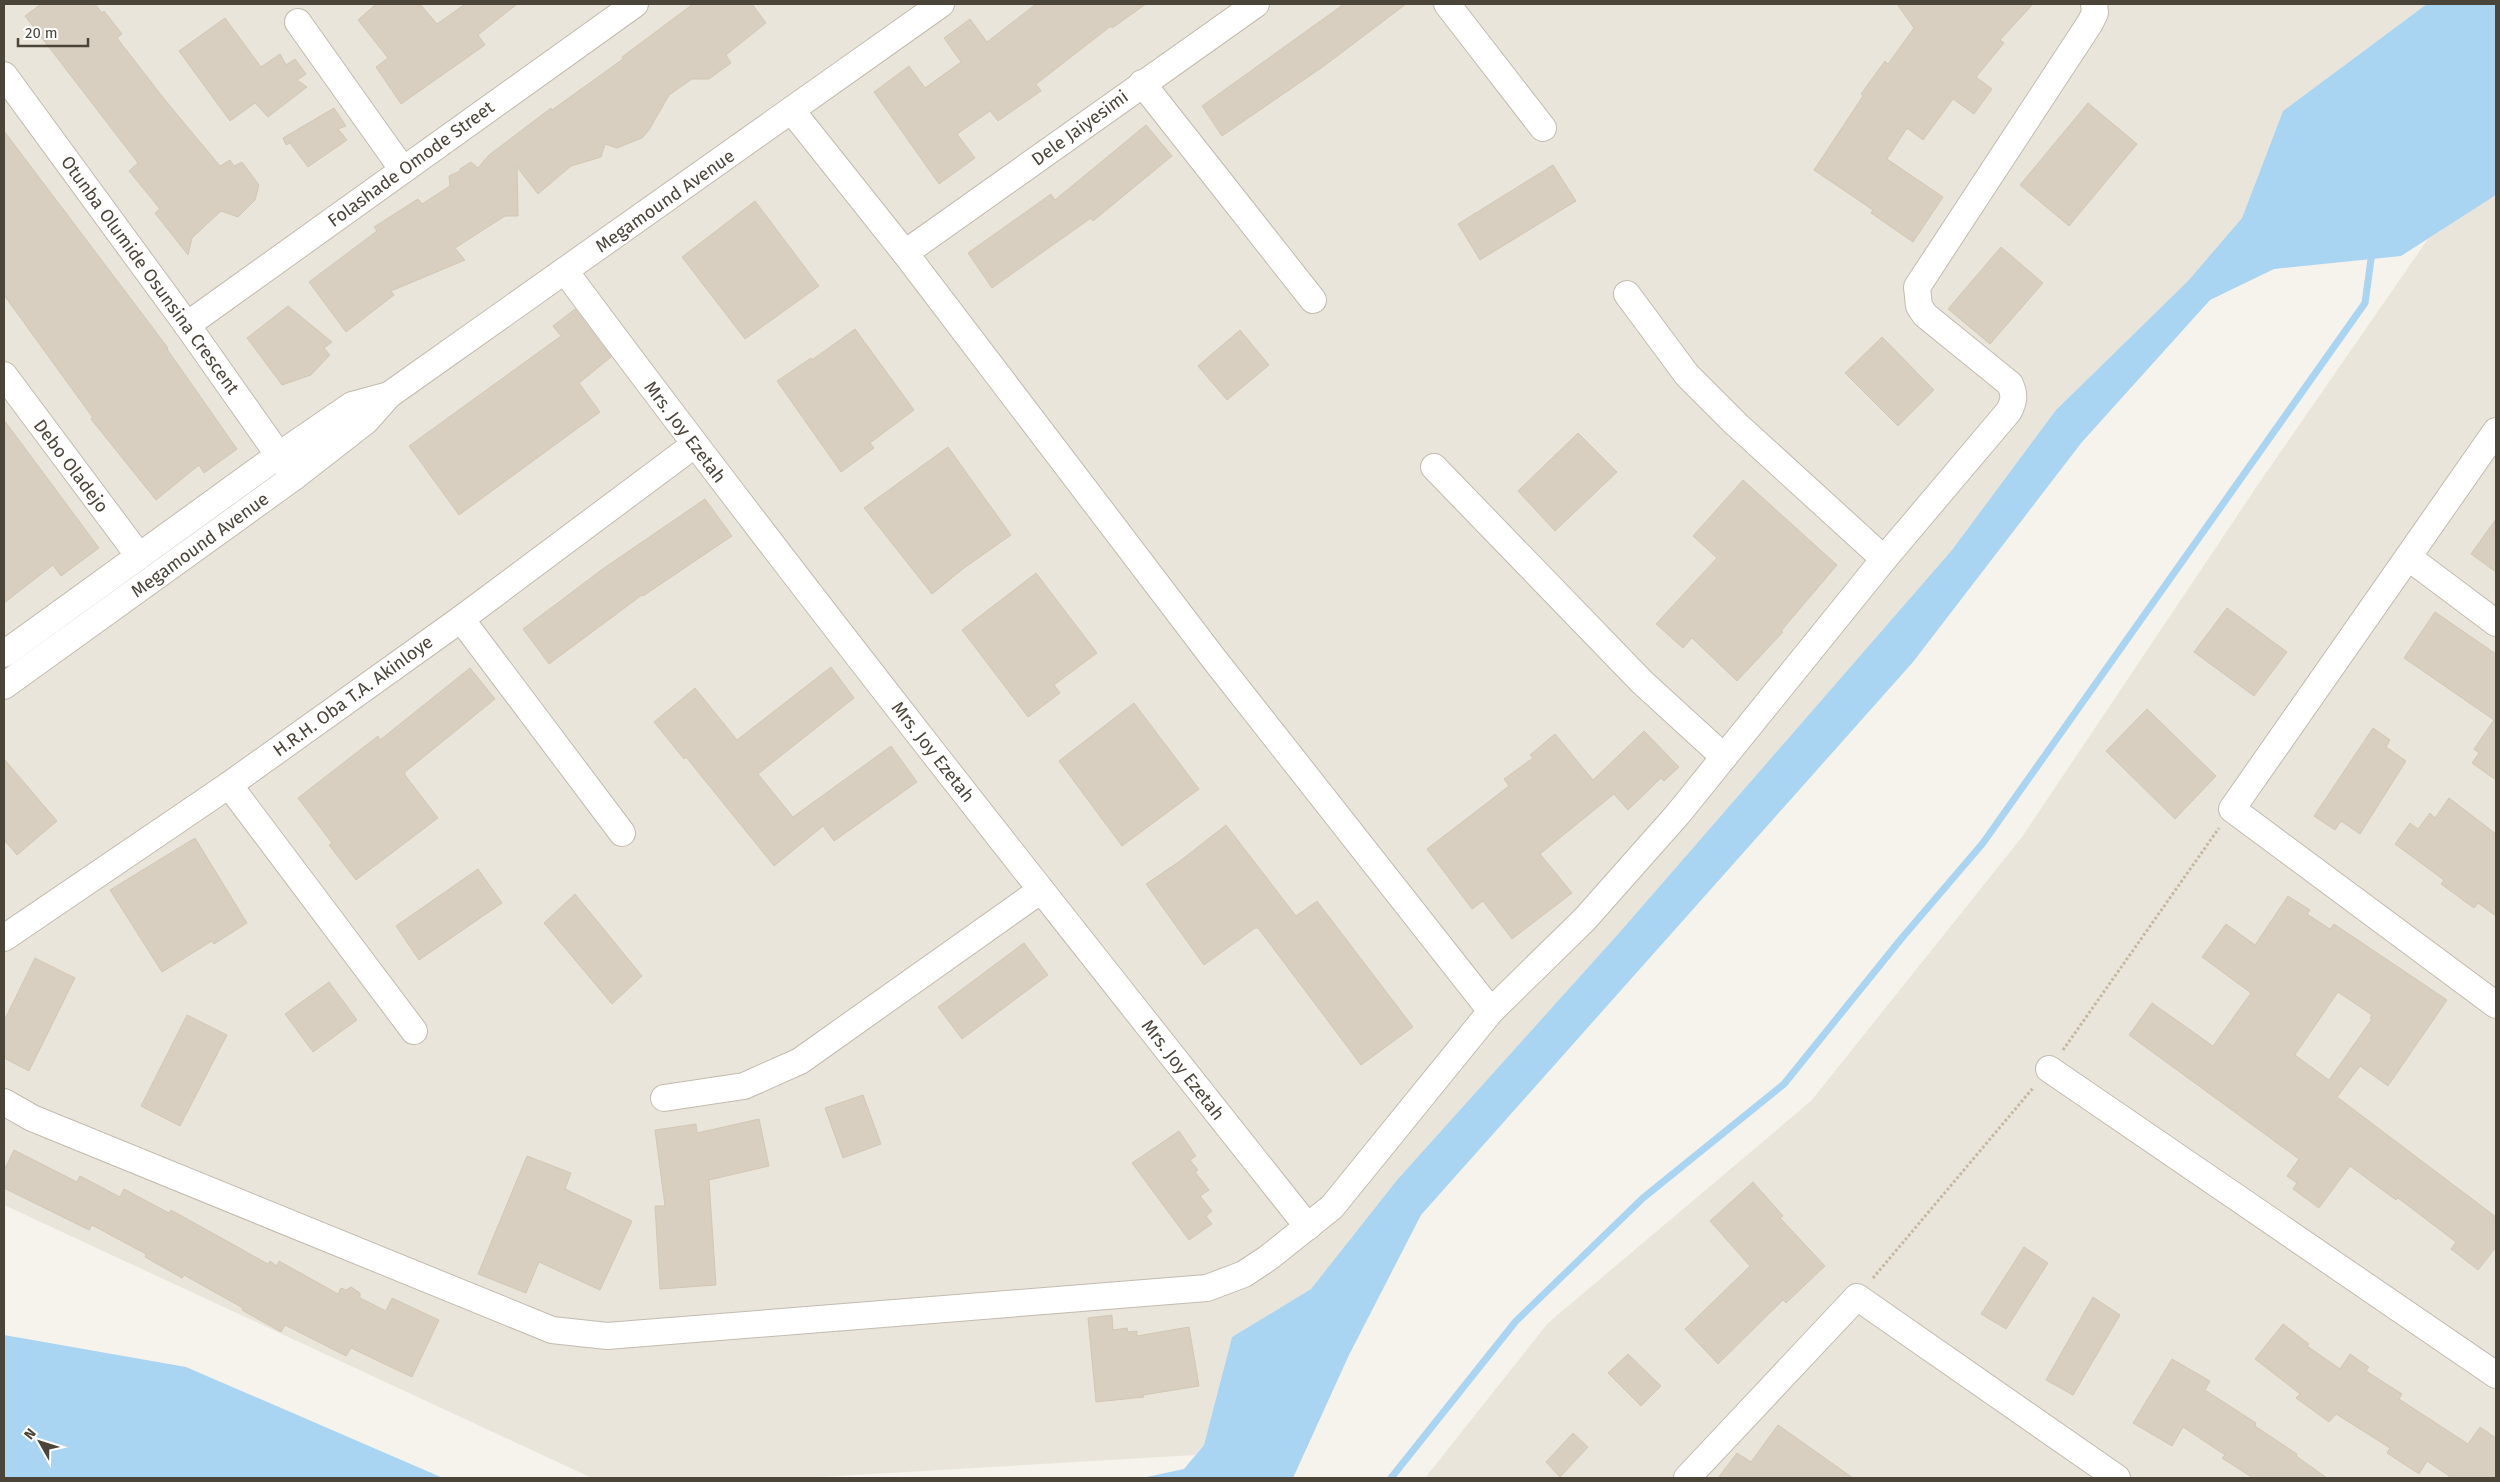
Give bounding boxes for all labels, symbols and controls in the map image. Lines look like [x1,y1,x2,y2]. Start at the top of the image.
scale bar [18,15,88,47]
text: 20 m [25,24,58,42]
street label: Dele Jaiyesimi [1027,86,1133,170]
street label: Folashade Omode Street [324,96,499,232]
street label: Megamound Avenue [591,145,739,257]
street label: Otunba Olumide Osunsina Crescent [56,152,244,399]
street label: Mrs. Joy Ezetah [640,377,730,487]
street label: Debo Oladejo [29,415,113,517]
street label: Megamound Avenue [127,488,273,602]
street label: H.R.H. Oba T.A. Akinloye [269,631,437,761]
street label: Mrs. Joy Ezetah [887,697,979,807]
street label: Mrs. Joy Ezetah [1137,1015,1229,1125]
north arrow [15,1417,65,1467]
text: N [21,1425,40,1443]

